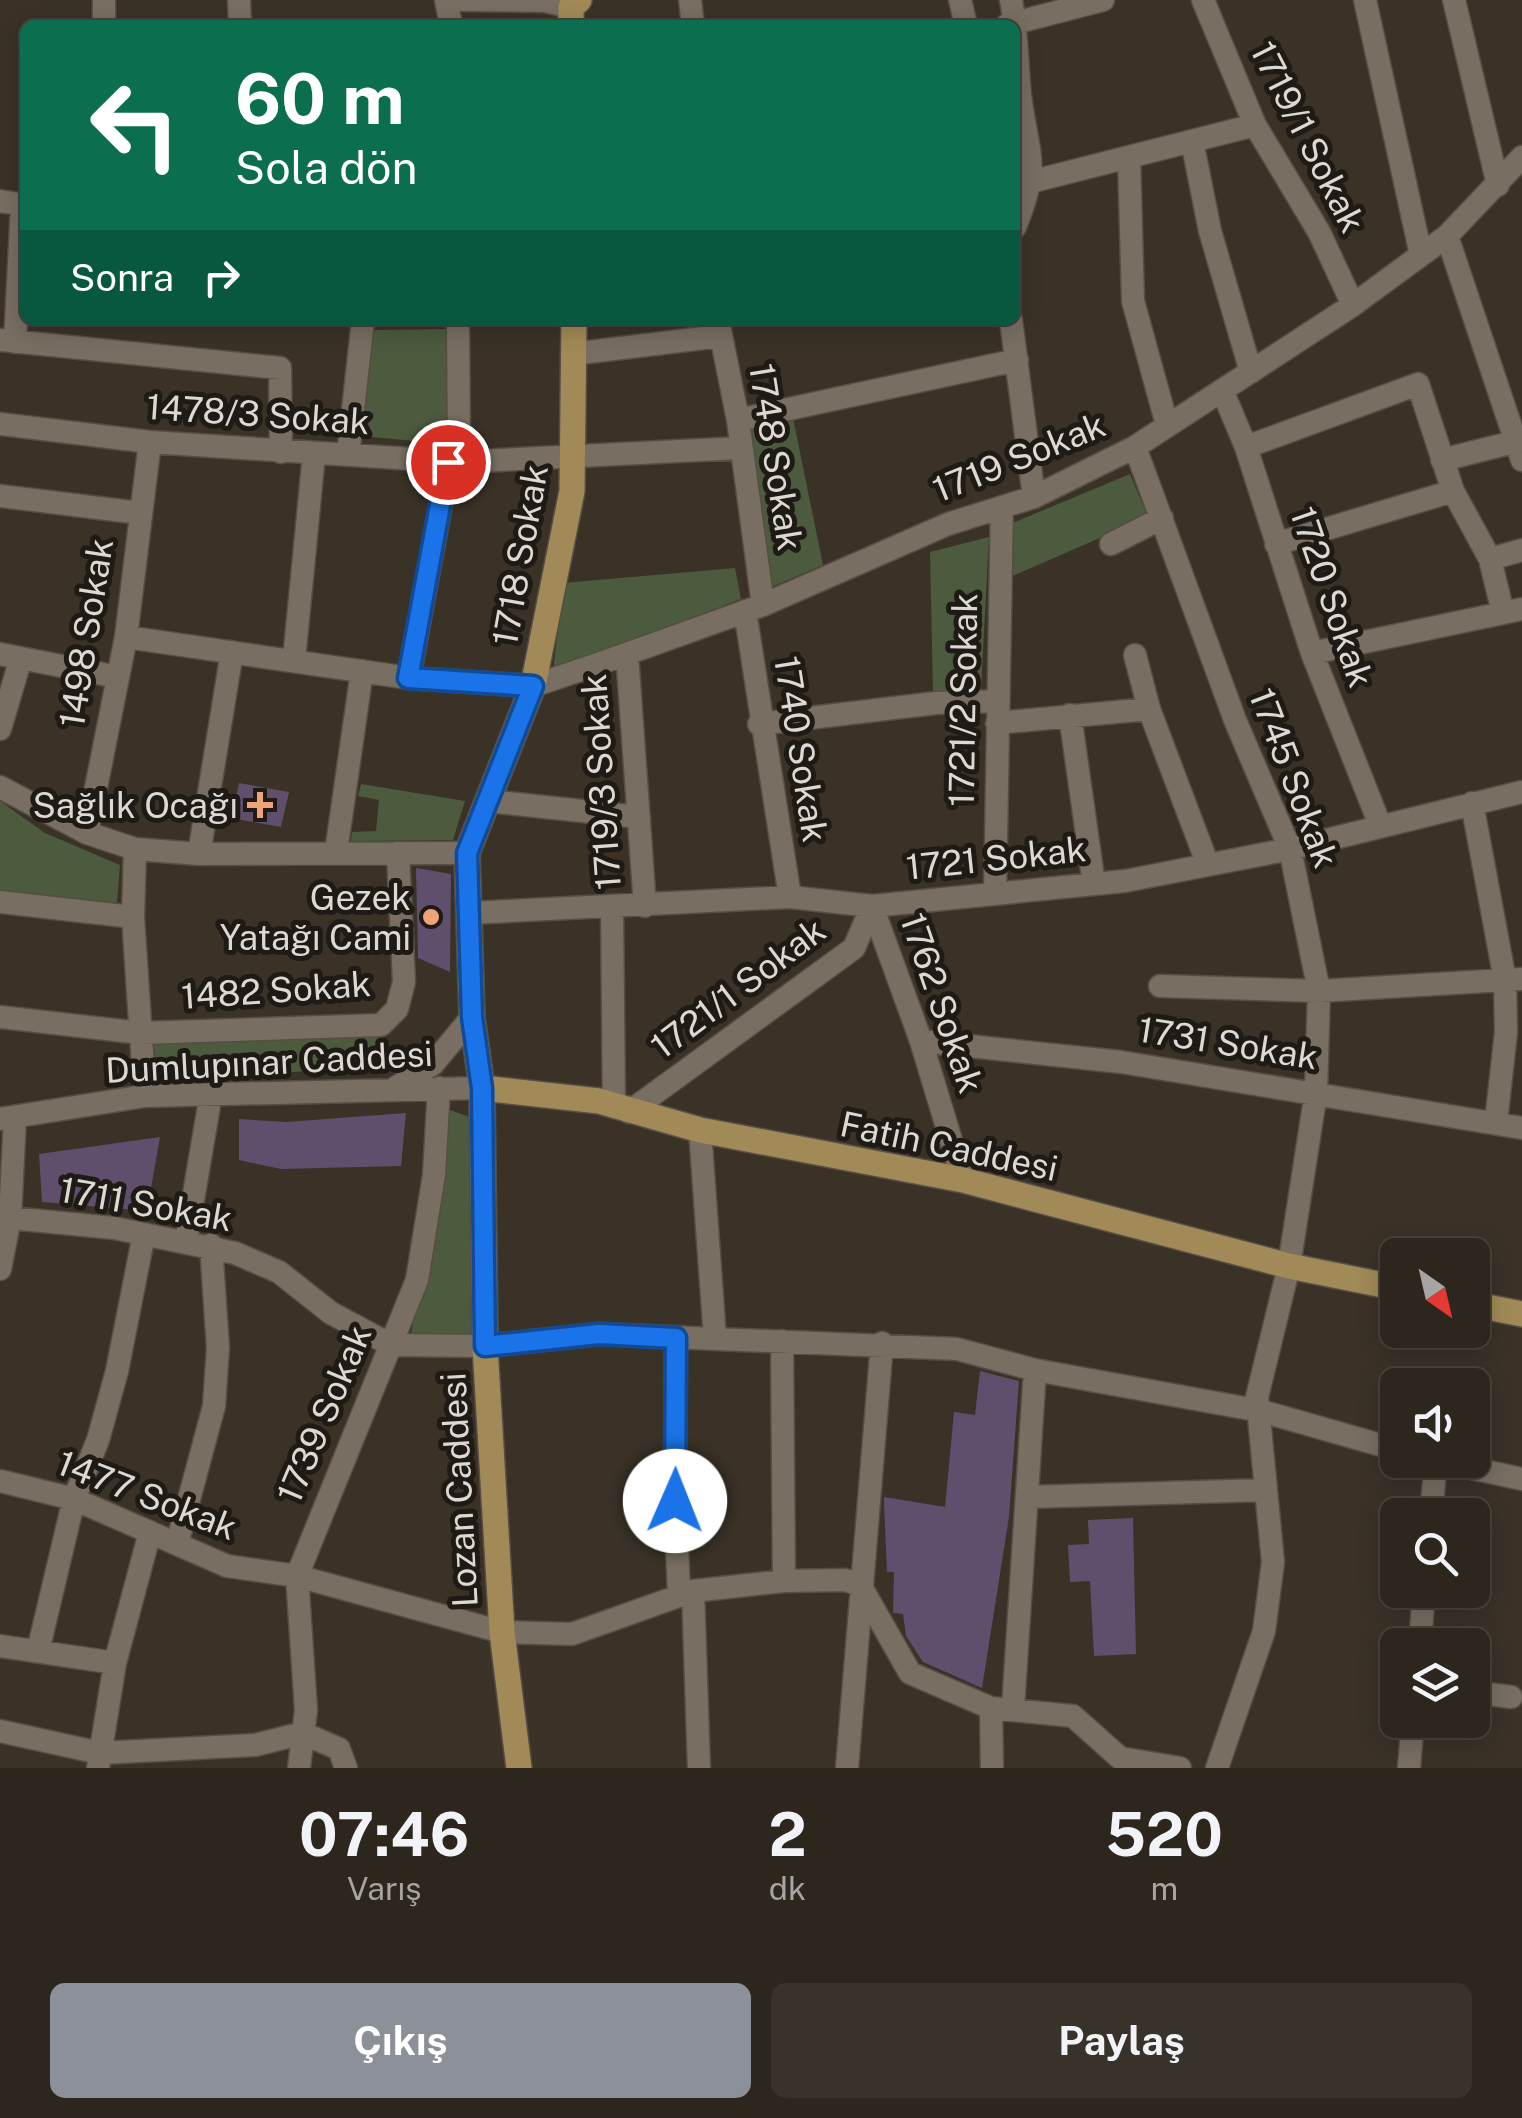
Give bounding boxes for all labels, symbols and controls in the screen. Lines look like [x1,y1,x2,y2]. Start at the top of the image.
street label: 1719/1 Sokak [1242,35,1374,239]
text: 60 m [235,57,405,140]
icon: left [70,60,200,190]
text: Sola dön [235,141,418,194]
icon: right [194,250,249,305]
text: Sonra [70,255,174,300]
street label: 1748 Sokak [741,360,811,554]
street label: 1478/3 Sokak [145,386,371,442]
street label: 1719 Sokak [927,404,1111,510]
pin [406,420,491,505]
icon: arrive [421,435,476,490]
street label: 1718 Sokak [484,461,556,649]
street label: 1720 Sokak [1282,502,1382,692]
street label: 1498 Sokak [51,536,121,730]
street label: 1721/2 Sokak [941,593,985,807]
street label: 1740 Sokak [766,653,836,845]
street label: 1719/3 Sokak [573,673,629,891]
street label: 1745 Sokak [1241,683,1347,873]
place label: Sağlık Ocağı [32,785,238,826]
marker: Sağlık Ocağı [247,792,273,818]
street label: 1721 Sokak [904,828,1088,888]
place label: Gezek Yatağı Cami [220,877,411,958]
marker: Gezek Yatağı Cami [420,906,442,928]
street label: 1762 Sokak [892,908,992,1098]
street label: 1721/1 Sokak [643,909,833,1067]
street label: 1482 Sokak [180,963,372,1017]
street label: 1731 Sokak [1135,1009,1321,1077]
street label: Dumlupınar Caddesi [104,1033,434,1091]
street label: Fatih Caddesi [837,1103,1061,1189]
street label: 1711 Sokak [57,1169,235,1239]
north arrow [1380,1238,1490,1348]
map controls [1380,1238,1490,1738]
street label: 1739 Sokak [268,1319,380,1509]
button: sound [1380,1368,1490,1478]
street label: Lozan Caddesi [432,1372,486,1608]
street label: 1477 Sokak [52,1442,242,1548]
position arrow [623,1449,727,1553]
button: search [1380,1498,1490,1608]
button: layers [1380,1628,1490,1738]
text: 07:46 [299,1799,469,1870]
text: 2 [768,1799,807,1870]
text: 520 [1106,1799,1223,1870]
text: Varış [347,1870,421,1907]
text: dk [769,1870,806,1907]
text: m [1150,1870,1178,1907]
button: Çıkış [50,1983,751,2098]
button: Paylaş [771,1983,1472,2098]

